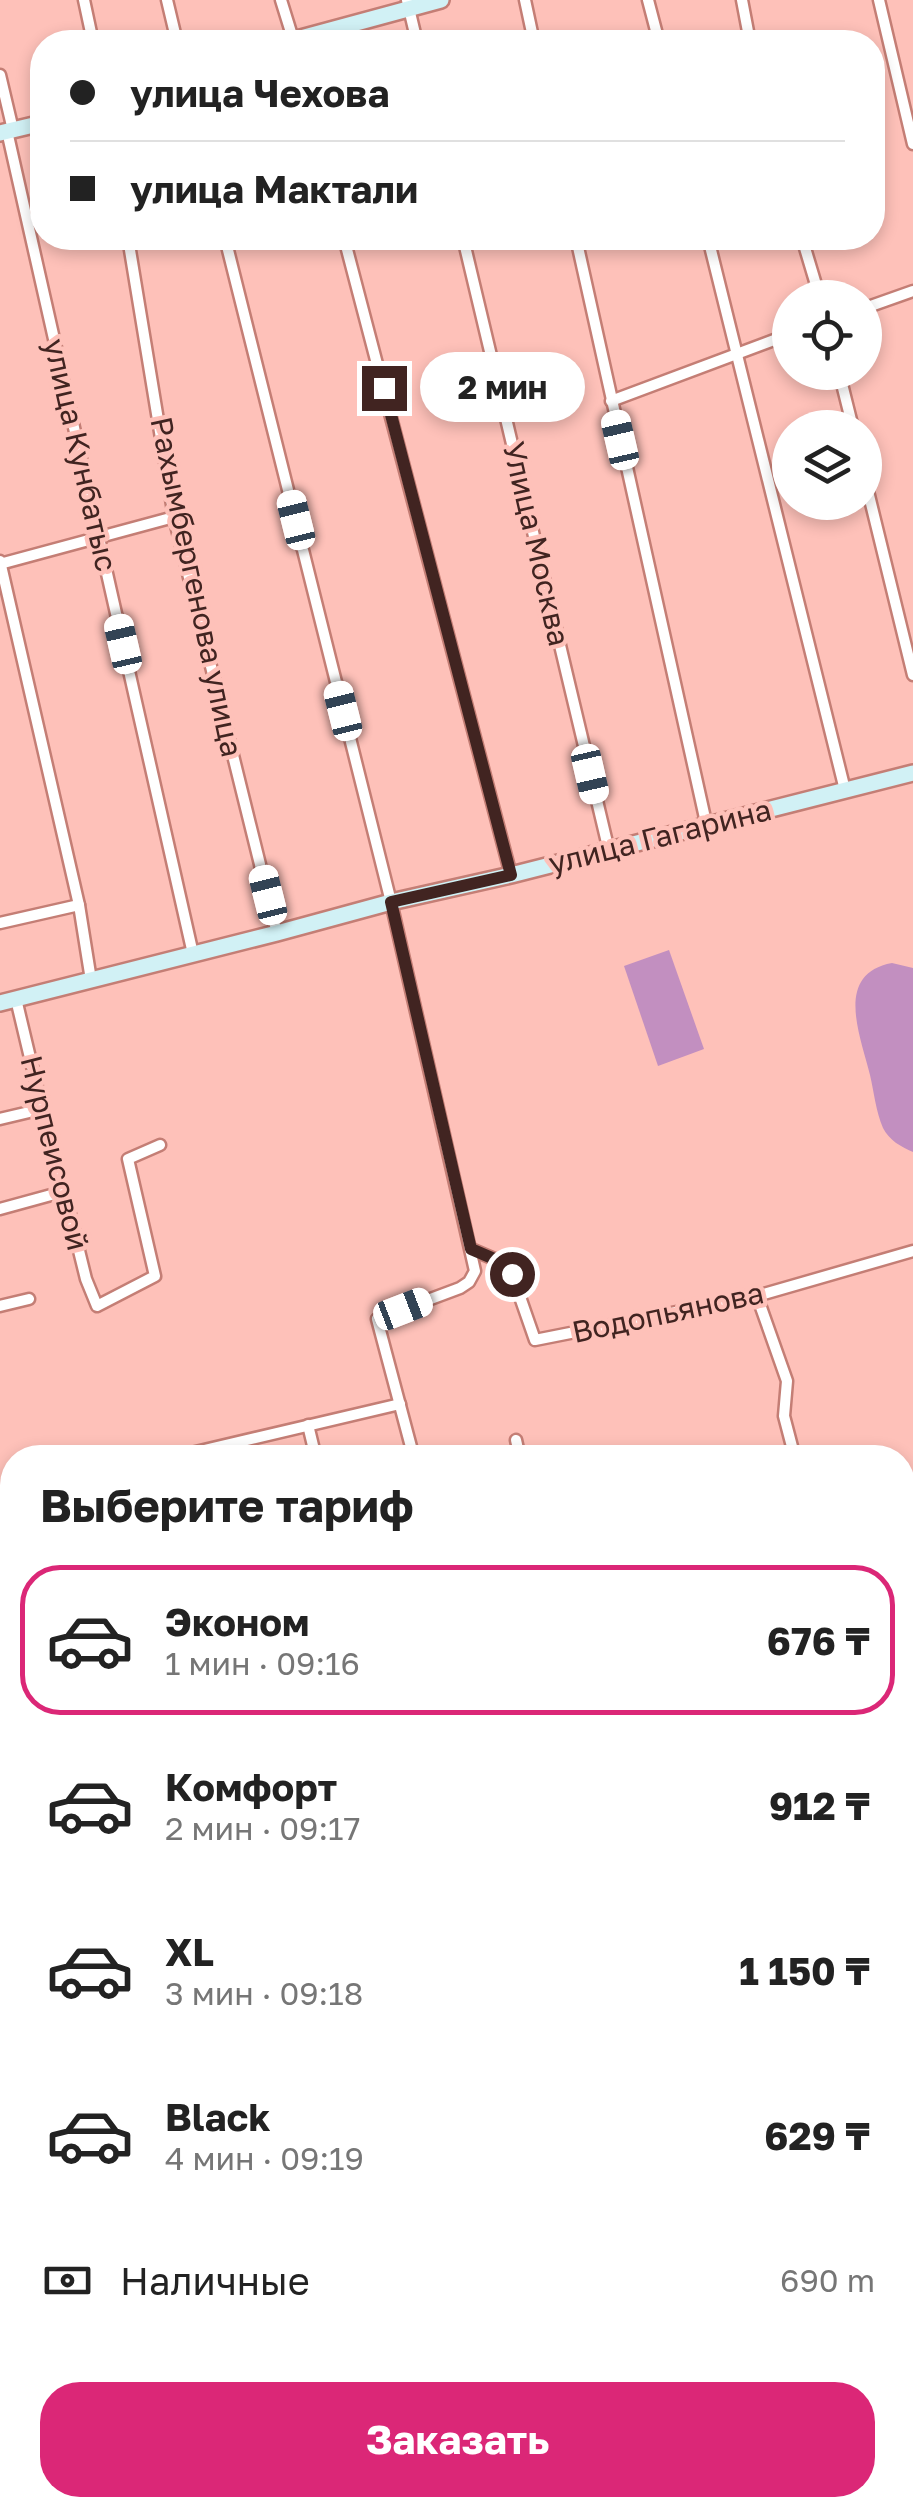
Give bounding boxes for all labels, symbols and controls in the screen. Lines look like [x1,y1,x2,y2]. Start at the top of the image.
text: улица Чехова [130,70,389,115]
text: улица Мактали [130,166,418,211]
map controls [772,280,882,520]
button: locate [772,280,882,390]
street label: улица Кунбатыс [37,335,125,575]
callout: 2 мин [419,353,584,423]
route end [362,366,407,411]
text: 2 мин [458,368,547,406]
car [599,407,641,473]
button: layers [772,410,882,520]
street label: Рахымбергенова улица [143,413,251,760]
street label: Улица Москва [496,438,578,649]
car [274,487,318,553]
car [102,611,144,677]
car [321,678,365,744]
car [569,741,611,807]
street label: улица Гагарина [545,791,775,881]
car [246,862,290,928]
street label: Нурпеисовой [13,1052,97,1254]
route start [490,1252,535,1297]
street label: Водопьянова [569,1274,767,1350]
car [370,1284,436,1334]
text: Выберите тариф [40,1478,414,1532]
icon: car [45,1595,135,1685]
text: Эконом [165,1599,309,1644]
text: 676 ₸ [767,1618,870,1663]
text: 1 мин · 09:16 [165,1644,360,1682]
icon: car [45,1760,135,1850]
text: Комфорт [165,1764,337,1809]
text: 912 ₸ [769,1783,870,1828]
text: 2 мин · 09:17 [165,1809,361,1847]
icon: car [45,1925,135,2015]
text: XL [165,1929,214,1974]
text: 1 150 ₸ [739,1948,870,1993]
text: 3 мин · 09:18 [165,1974,363,2012]
icon: car [45,2090,135,2180]
text: Black [165,2094,270,2139]
text: 629 ₸ [764,2113,870,2158]
text: 4 мин · 09:19 [165,2139,364,2177]
icon: cash [40,2253,95,2308]
text: Наличные [120,2258,310,2303]
text: 690 m [780,2261,875,2299]
button: Заказать [40,2382,875,2497]

